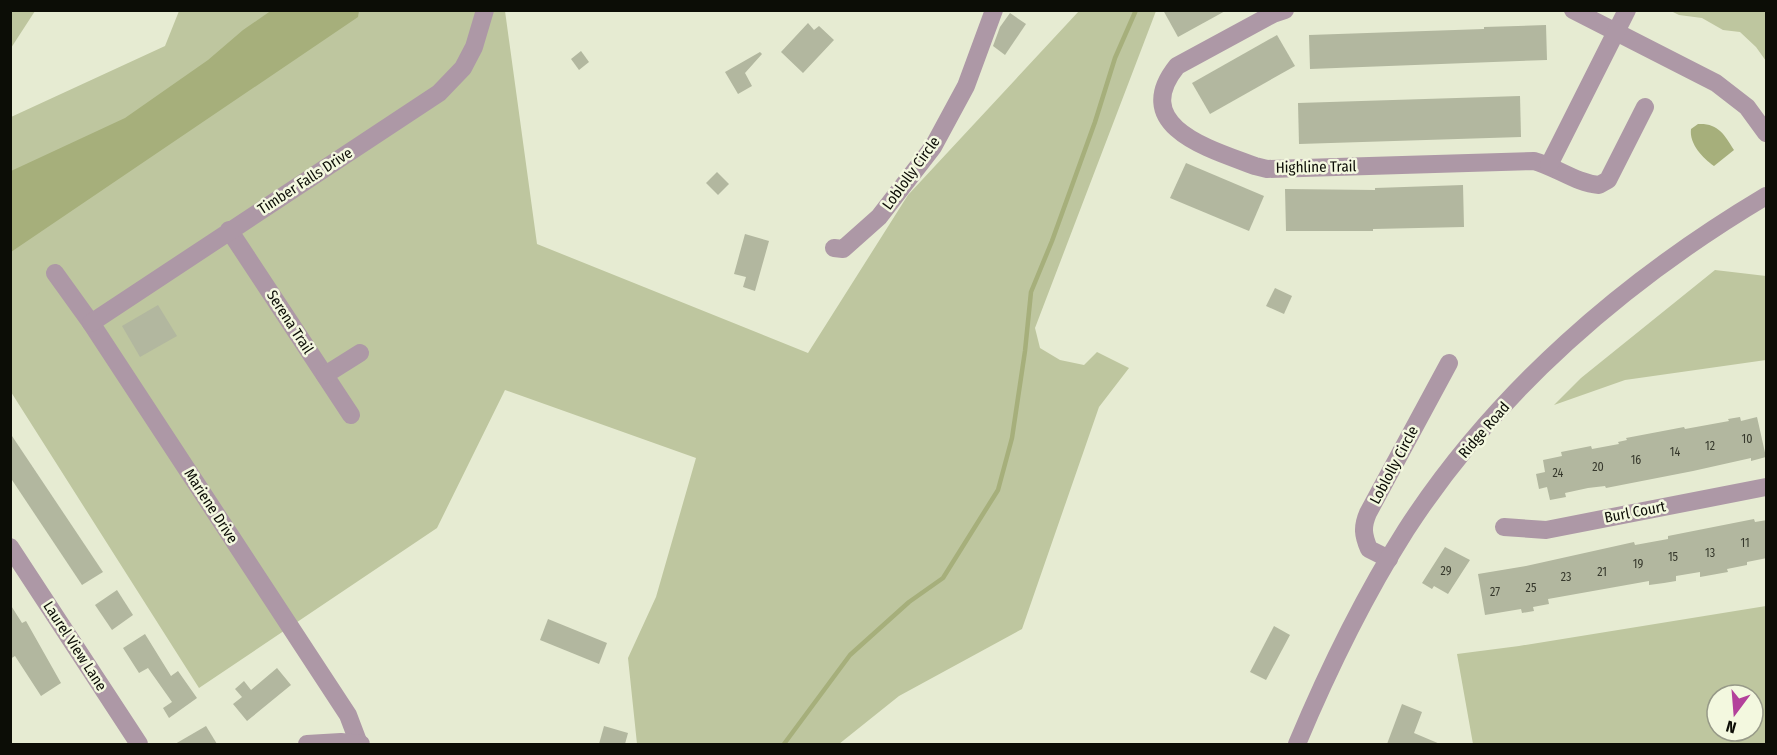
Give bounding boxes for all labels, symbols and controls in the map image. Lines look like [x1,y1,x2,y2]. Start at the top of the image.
street label: Loblolly Circle [878,133,944,213]
street label: Timber Falls Drive [254,144,356,218]
street label: Highline Trail [1275,157,1357,177]
street label: Serena Trail [263,287,317,357]
street label: Ridge Road [1455,398,1513,462]
street label: Loblolly Circle [1366,423,1422,507]
house number: 10 [1742,432,1752,446]
house number: 12 [1705,439,1715,453]
house number: 14 [1670,445,1680,459]
house number: 16 [1631,453,1641,467]
house number: 20 [1592,460,1604,474]
street label: Mariene Drive [180,465,242,547]
house number: 24 [1553,466,1564,480]
street label: Burl Court [1603,497,1667,527]
house number: 11 [1740,536,1750,550]
house number: 13 [1705,546,1715,560]
house number: 15 [1668,550,1679,564]
house number: 19 [1633,557,1643,571]
house number: 29 [1440,564,1452,578]
house number: 21 [1597,565,1607,579]
house number: 23 [1561,570,1571,584]
house number: 25 [1526,581,1537,595]
house number: 27 [1490,585,1500,599]
street label: Laurel View Lane [39,598,111,694]
north arrow [1705,683,1765,743]
text: N [1724,716,1738,737]

